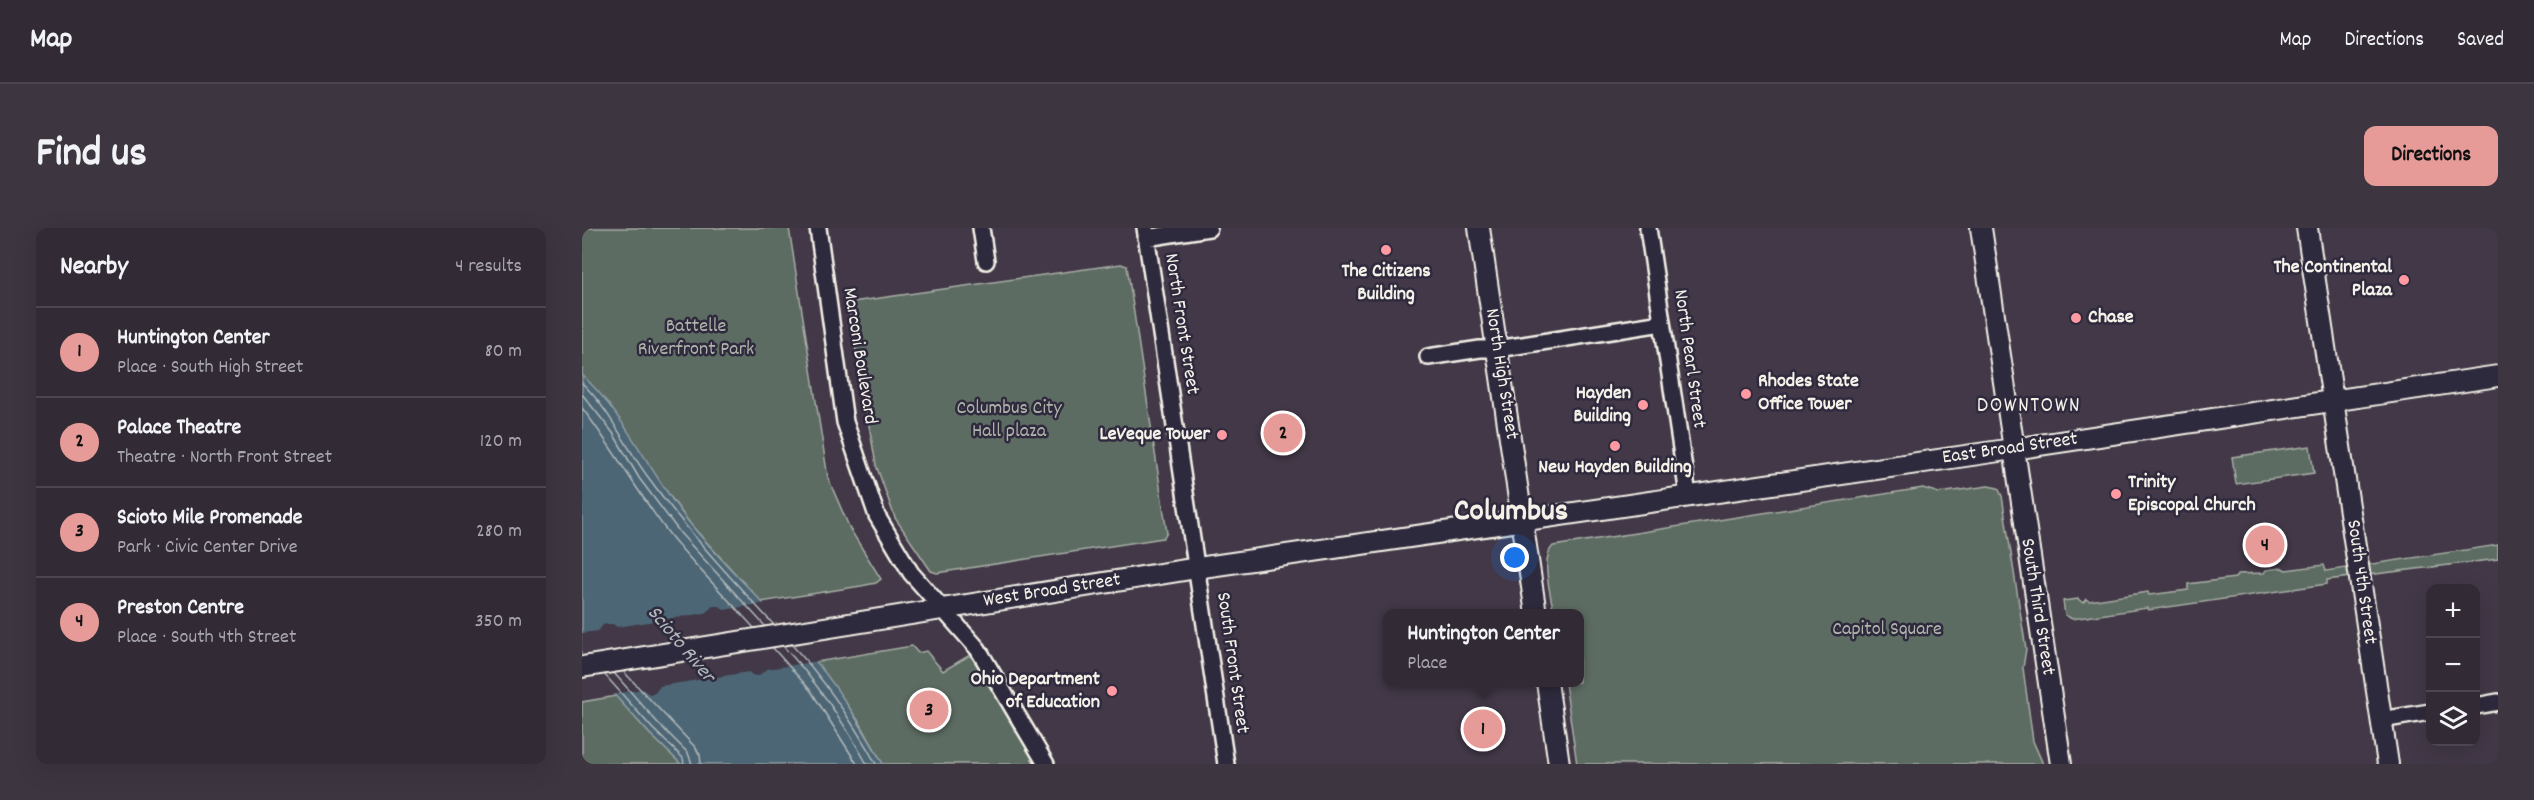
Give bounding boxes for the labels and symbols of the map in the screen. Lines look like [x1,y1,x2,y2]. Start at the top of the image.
marker: The Citizens Building [1379,243,1393,257]
street label: North Front Street [1156,251,1206,397]
place label: The Continental Plaza [2274,254,2393,305]
place label: The Citizens Building [1341,258,1431,309]
marker: The Continental Plaza [2397,273,2411,287]
street label: Marconi Boulevard [834,286,884,426]
street label: North Pearl Street [1665,288,1713,430]
place label: Chase [2088,304,2134,332]
street label: North High Street [1477,306,1525,442]
marker: Chase [2069,311,2083,325]
park label: Battelle Riverfront Park [638,313,754,364]
place label: Rhodes State Office Tower [1758,368,1859,419]
place label: Hayden Building [1573,380,1631,431]
marker: Rhodes State Office Tower [1739,387,1753,401]
district label: DOWNTOWN [1977,391,2081,422]
park label: Columbus City Hall plaza [956,395,1062,446]
marker: Hayden Building [1636,398,1650,412]
pin: 2 [1264,410,1302,456]
place label: LeVeque Tower [1100,421,1211,449]
street label: East Broad Street [1940,426,2080,472]
marker: LeVeque Tower [1215,428,1229,442]
marker: New Hayden Building [1608,439,1622,453]
place label: New Hayden Building [1538,454,1692,482]
place label: Trinity Episcopal Church [2128,469,2256,520]
marker: Trinity Episcopal Church [2109,487,2123,501]
district label: Columbus [1454,490,1568,536]
street label: South 4th Street [2338,518,2384,646]
pin: 4 [2246,522,2284,568]
street label: South Third Street [2012,537,2062,677]
your location [1500,543,1529,572]
street label: West Broad Street [981,566,1123,616]
street label: South Front Street [1208,590,1256,736]
water label: Scioto River [639,600,723,692]
park label: Capitol Square [1832,616,1942,644]
place label: Ohio Department of Education [971,666,1101,717]
marker: Ohio Department of Education [1105,684,1119,698]
pin: 3 [910,688,948,732]
pin: 1 [1464,706,1502,752]

